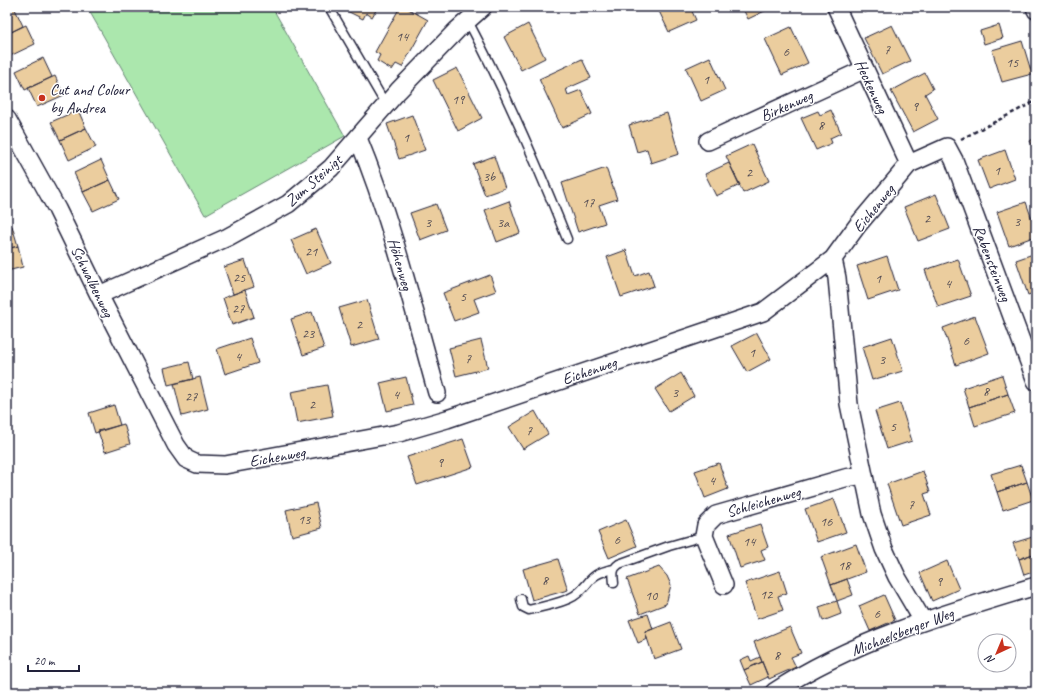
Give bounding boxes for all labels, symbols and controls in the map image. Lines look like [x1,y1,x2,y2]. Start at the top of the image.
house number: 14 [396,28,410,45]
house number: 7 [884,41,891,58]
house number: 6 [783,43,790,60]
house number: 15 [1006,54,1019,71]
street label: Heckenweg [850,56,893,118]
house number: 1 [703,71,710,88]
place label: Cut and Colour by Andrea [50,80,131,118]
street label: Birkenweg [757,85,817,126]
house number: 19 [452,91,466,108]
marker: Cut and Colour by Andrea [37,93,47,103]
house number: 9 [912,98,920,115]
house number: 8 [818,117,826,134]
house number: 1 [403,129,410,146]
street label: Zum Steinigt [281,149,348,211]
house number: 1 [994,162,1001,179]
house number: 2 [746,164,754,181]
house number: 3b [483,168,496,185]
street label: Eichenweg [848,180,900,237]
house number: 17 [582,194,595,211]
house number: 2 [924,210,932,227]
house number: 3 [1014,213,1022,230]
house number: 3 [425,214,433,231]
house number: 3a [497,214,510,231]
street label: Rabensteinweg [968,222,1016,306]
street label: Höhenweg [383,236,417,294]
street label: Schwalbenweg [66,243,119,322]
house number: 21 [305,243,318,260]
house number: 25 [233,269,246,286]
house number: 1 [875,270,882,287]
house number: 4 [945,275,953,292]
house number: 5 [460,288,467,305]
house number: 27 [232,300,245,317]
house number: 2 [356,316,364,333]
house number: 23 [302,325,316,342]
house number: 6 [963,332,970,349]
house number: 1 [749,344,756,361]
house number: 4 [235,348,243,365]
house number: 7 [465,350,472,367]
house number: 3 [879,351,887,368]
street label: Eichenweg [560,352,620,390]
house number: 8 [983,383,991,400]
house number: 3 [672,384,680,401]
house number: 4 [393,386,401,403]
house number: 27 [185,388,198,405]
house number: 2 [309,396,317,413]
house number: 5 [890,418,897,435]
house number: 7 [526,422,533,439]
street label: Eichenweg [248,442,308,472]
house number: 9 [437,454,445,471]
house number: 4 [709,472,717,489]
street label: Schleichenweg [724,482,804,522]
house number: 7 [908,496,915,513]
house number: 13 [298,511,312,528]
house number: 16 [820,513,833,530]
house number: 6 [614,531,621,548]
house number: 14 [743,533,757,550]
house number: 18 [838,557,852,574]
house number: 8 [542,572,550,589]
house number: 9 [936,573,944,590]
house number: 12 [760,586,774,603]
house number: 10 [645,587,659,604]
street label: Michaelsberger Weg [848,603,958,661]
house number: 6 [874,605,881,622]
north arrow [977,633,1017,673]
scale bar [28,647,79,673]
house number: 8 [774,647,782,664]
text: N [981,651,997,668]
text: 20 m [34,653,56,669]

